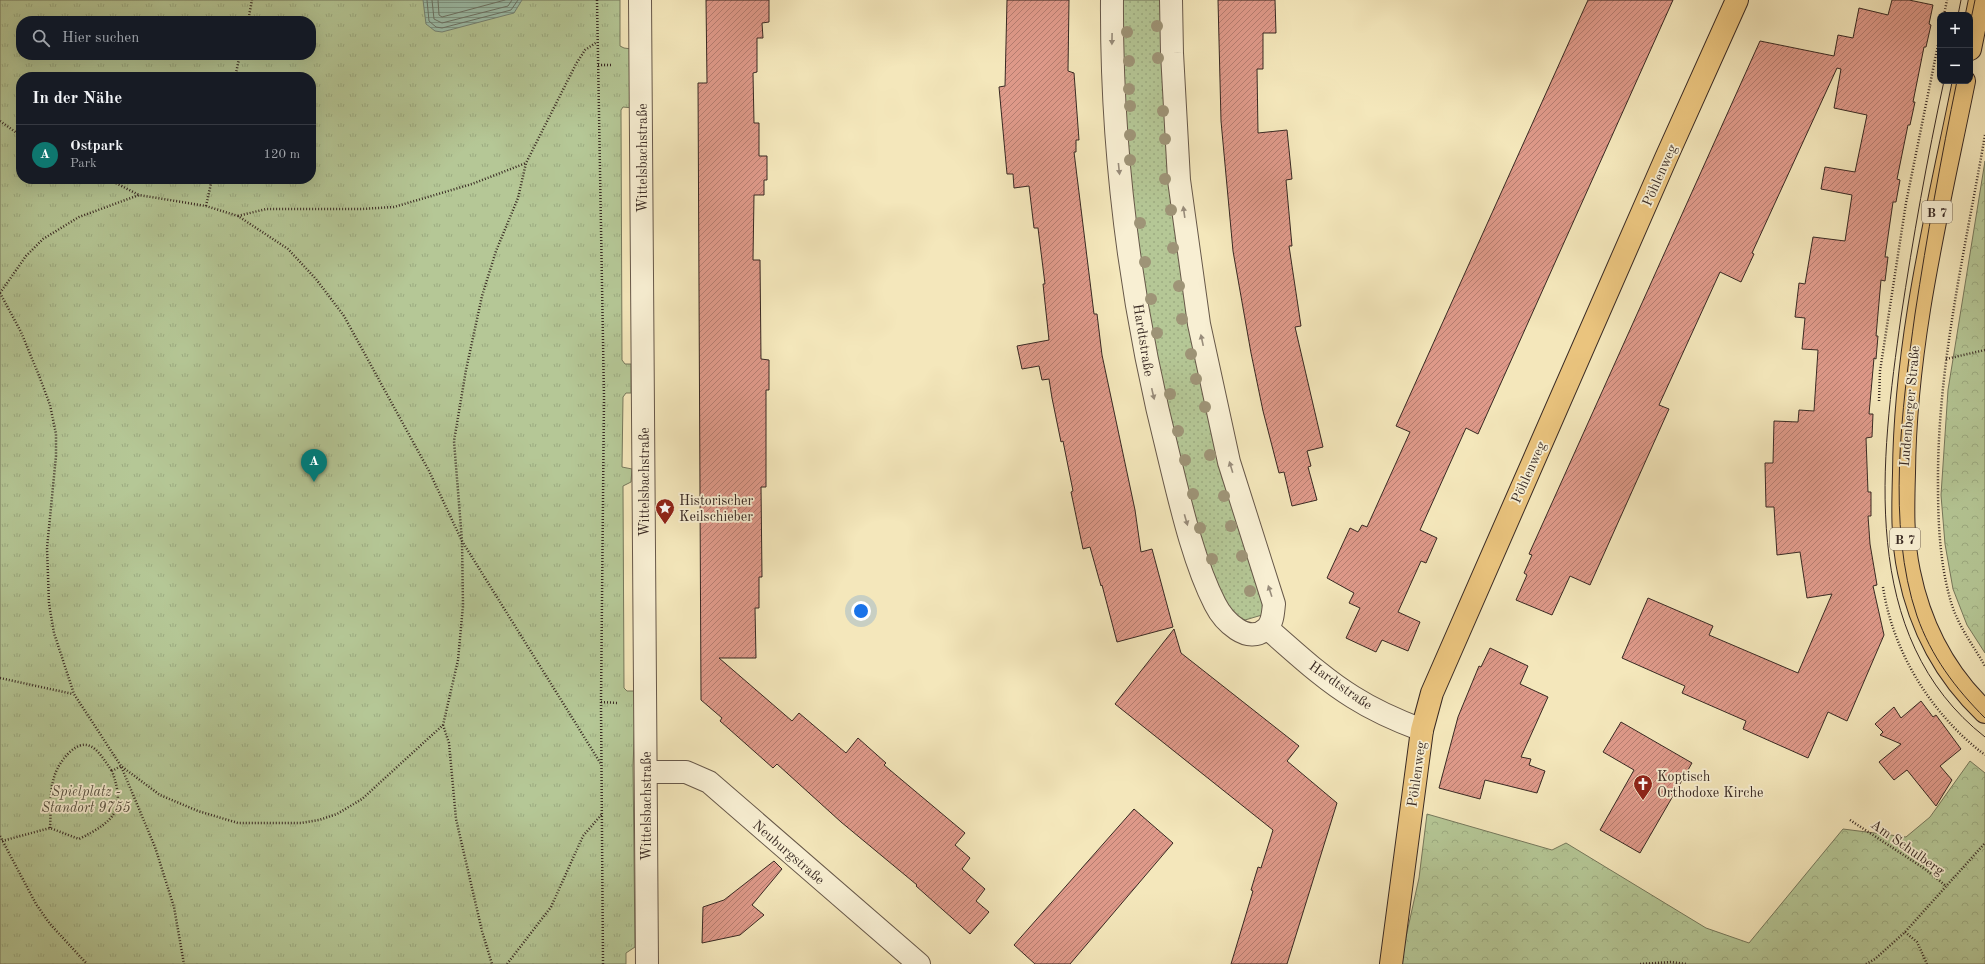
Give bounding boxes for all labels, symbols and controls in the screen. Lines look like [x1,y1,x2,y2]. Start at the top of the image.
map controls [1937,12,1973,84]
button: + [1937,12,1973,48]
search box [16,16,316,60]
icon: search [30,27,52,49]
text: Hier suchen [62,31,139,46]
one-way arrow [1109,33,1115,46]
button: − [1937,48,1973,84]
text: In der Nähe [32,90,122,107]
street label: Wittelsbachstraße [636,103,650,213]
text: Ostpark [70,139,123,154]
street label: Pöhlenweg [1640,142,1680,208]
text: A [40,148,50,161]
text: 120 m [263,148,300,161]
text: Park [70,157,97,170]
one-way arrow [1116,163,1122,175]
road number: B 7 [1922,201,1952,223]
one-way arrow [1181,206,1187,218]
street label: Hardtstraße [1130,303,1156,377]
one-way arrow [1199,334,1205,347]
street label: Ludenberger Straße [1898,345,1922,467]
one-way arrow [1150,388,1156,400]
street label: Wittelsbachstraße [638,427,652,537]
street label: Pöhlenweg [1509,439,1549,505]
pin: A [301,449,327,482]
one-way arrow [1227,461,1233,473]
place label: Historischer Keilschieber [679,494,753,524]
place icon: Historischer Keilschieber [654,497,676,525]
one-way arrow [1183,514,1189,526]
road number: B 7 [1890,528,1920,550]
one-way arrow [1267,585,1273,597]
your location [851,601,871,621]
street label: Hardtstraße [1306,659,1374,713]
street label: Pöhlenweg [1405,740,1429,808]
street label: Wittelsbachstraße [640,751,654,861]
place label: Koptisch Orthodoxe Kirche [1657,770,1763,800]
church icon: Koptisch Orthodoxe Kirche [1632,773,1654,801]
park label: Spielplatz - Standort 9755 [41,785,132,815]
street label: Am Schulberg [1868,817,1947,879]
street label: Neuburgstraße [750,818,827,888]

